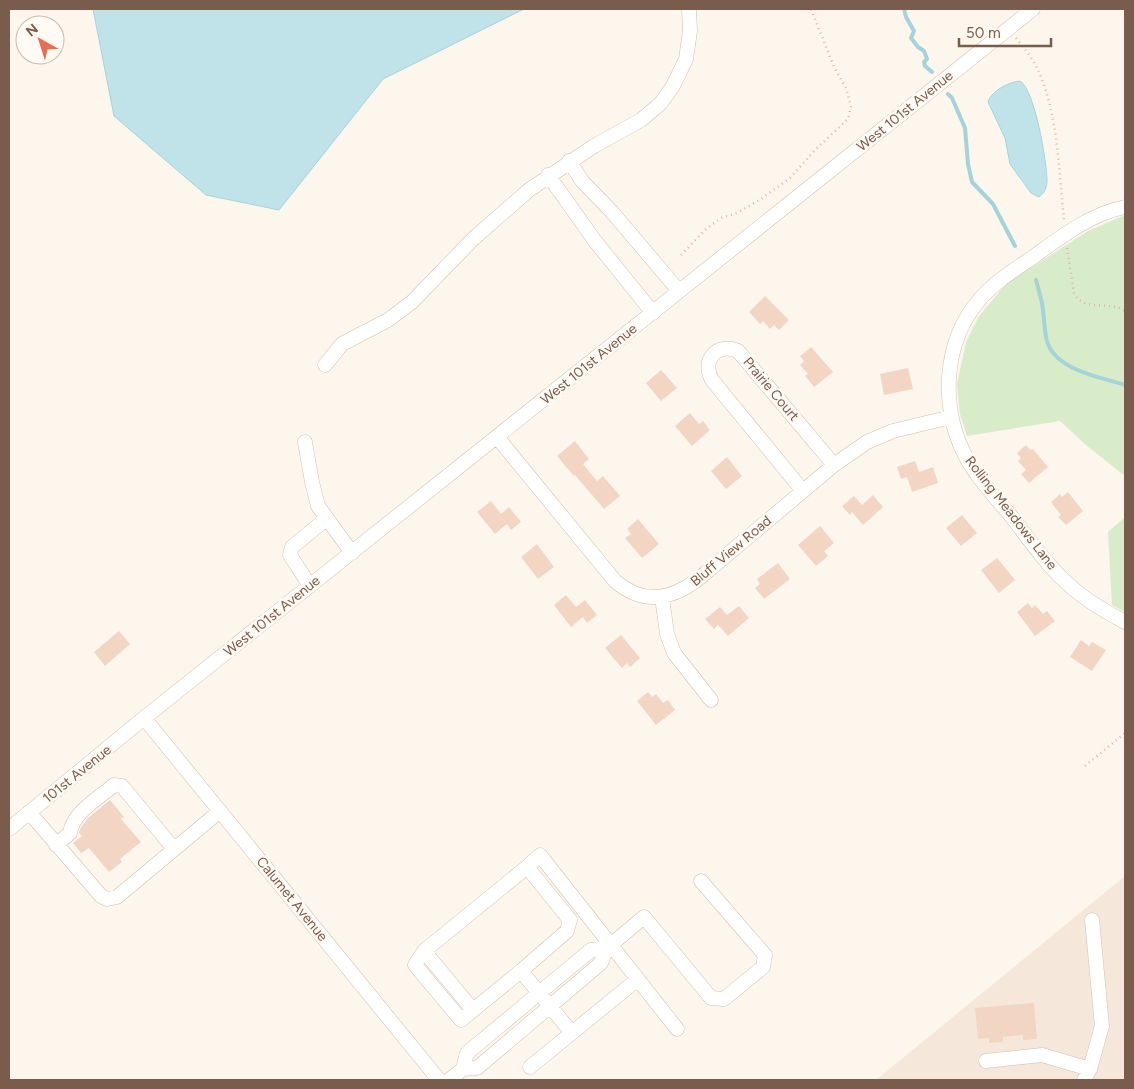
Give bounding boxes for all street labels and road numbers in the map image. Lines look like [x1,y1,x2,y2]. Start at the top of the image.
street label: West 101st Avenue [853,67,957,155]
street label: West 101st Avenue [537,320,641,408]
street label: Prairie Court [739,354,803,424]
street label: Rolling Meadows Lane [961,453,1061,573]
street label: Bluff View Road [687,512,775,590]
street label: West 101st Avenue [220,572,324,660]
street label: 101st Avenue [39,741,115,807]
street label: Calumet Avenue [253,853,331,945]

